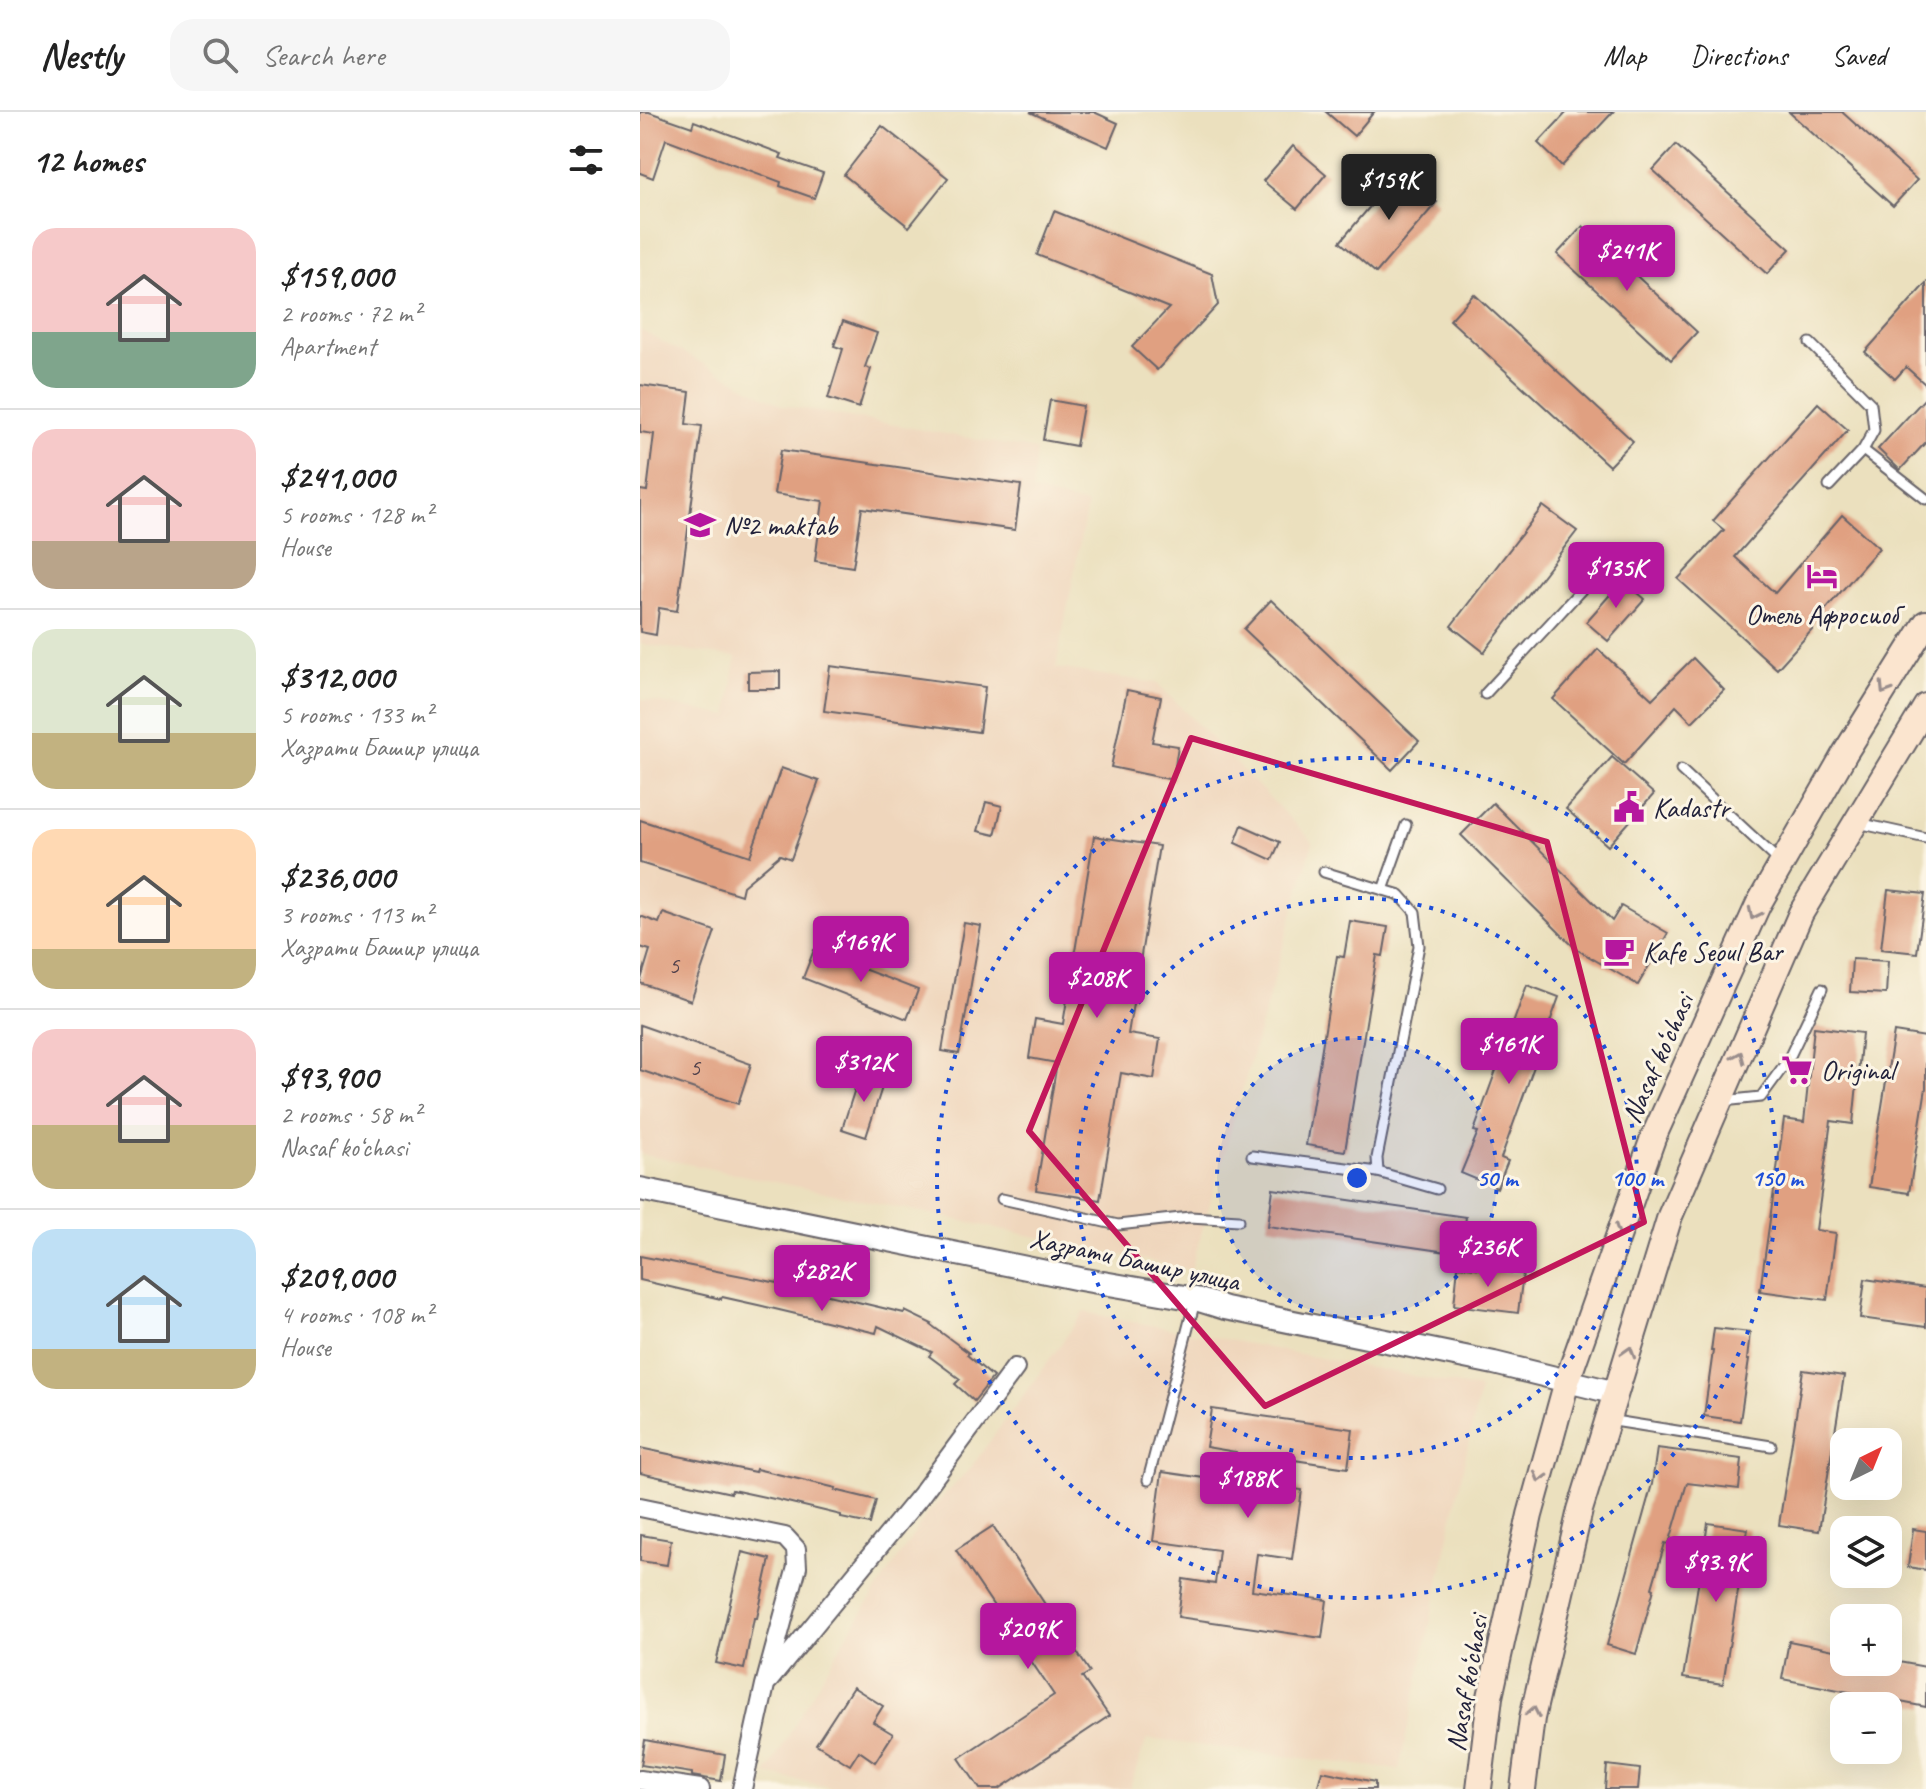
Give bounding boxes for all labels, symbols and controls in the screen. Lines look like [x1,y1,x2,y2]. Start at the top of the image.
search box [170,19,730,91]
text: Nestly [40,32,122,79]
icon: search [198,33,242,77]
text: Search here [262,36,384,74]
text: Map [1603,38,1646,73]
text: Directions [1690,38,1788,73]
text: Saved [1832,38,1886,73]
icon: filters [564,138,608,182]
text: 12 homes [32,139,143,182]
pin: $159K [1333,154,1445,222]
text: $159K [1359,163,1419,196]
pin: $241K [1571,225,1683,293]
text: $241K [1597,234,1657,267]
text: $159,000 [280,254,393,297]
icon: home [96,260,192,356]
text: 2 rooms · 72 m² [280,297,421,330]
text: Apartment [280,330,376,363]
text: $241,000 [280,455,394,498]
icon: home [96,461,192,557]
text: 5 rooms · 128 m² [280,498,432,531]
school or university icon: №2 maktab [683,508,717,542]
place label: №2 maktab [724,508,839,543]
text: House [280,531,331,564]
pin: $135K [1560,542,1672,610]
text: $135K [1586,551,1646,584]
hotel icon: Отель Афросиоб [1805,559,1839,593]
place label: Отель Афросиоб [1746,597,1906,632]
text: $312,000 [280,655,394,698]
icon: home [96,661,192,757]
one-way arrow [1879,680,1895,695]
text: 5 rooms · 133 m² [280,698,432,731]
text: Хазрати Башир улица [280,731,478,764]
public building icon: Kadastr [1612,790,1646,824]
place label: Kadastr [1653,790,1732,825]
text: $236,000 [280,855,395,898]
icon: home [96,861,192,957]
text: 3 rooms · 113 m² [280,898,432,931]
one-way arrow [1748,905,1764,920]
pin: $169K [805,916,917,984]
text: $169K [831,925,891,958]
text: Хазрати Башир улица [280,931,478,964]
cafe icon: Kafe Seoul Bar [1602,934,1636,968]
place label: Kafe Seoul Bar [1643,934,1784,969]
house number: 5 [669,950,681,980]
pin: $208K [1041,952,1153,1020]
text: $208K [1067,961,1127,994]
street label: Nasaf ko‘chasi [1613,985,1703,1128]
pin: $161K [1453,1018,1565,1086]
text: $161K [1479,1027,1539,1060]
pin: $312K [808,1036,920,1104]
text: $312K [834,1045,894,1078]
one-way arrow [1729,1051,1745,1065]
house number: 5 [690,1052,702,1082]
supermarket icon: Original [1780,1053,1814,1087]
place label: Original [1821,1053,1900,1088]
text: $93,900 [280,1055,378,1098]
icon: home [96,1061,192,1157]
text: 2 rooms · 58 m² [280,1098,421,1131]
text: Nasaf ko‘chasi [280,1131,408,1164]
text: 50 m [1477,1163,1520,1193]
text: 100 m [1611,1163,1665,1193]
text: 150 m [1751,1163,1805,1193]
centre of rings [1343,1164,1371,1192]
street label: Хазрати Башир улица [1027,1220,1245,1300]
pin: $236K [1432,1221,1544,1289]
one-way arrow [1614,1222,1630,1236]
text: $236K [1458,1230,1518,1263]
pin: $282K [766,1245,878,1313]
text: $282K [792,1254,852,1287]
text: $209,000 [280,1255,393,1298]
icon: home [96,1261,192,1357]
text: 4 rooms · 108 m² [280,1298,432,1331]
text: House [280,1331,331,1364]
one-way arrow [1619,1346,1635,1360]
north arrow [1830,1428,1902,1500]
map controls [1830,1428,1902,1764]
pin: $188K [1192,1452,1304,1520]
text: $188K [1218,1461,1278,1494]
one-way arrow [1533,1470,1550,1484]
button: layers [1830,1516,1902,1588]
pin: $93.9K [1651,1536,1781,1604]
text: $93.9K [1684,1545,1748,1578]
pin: $209K [972,1603,1084,1671]
button: + [1830,1604,1902,1676]
street label: Nasaf ko‘chasi [1437,1609,1496,1754]
text: $209K [998,1612,1058,1645]
button: − [1830,1692,1902,1764]
one-way arrow [1524,1705,1541,1718]

